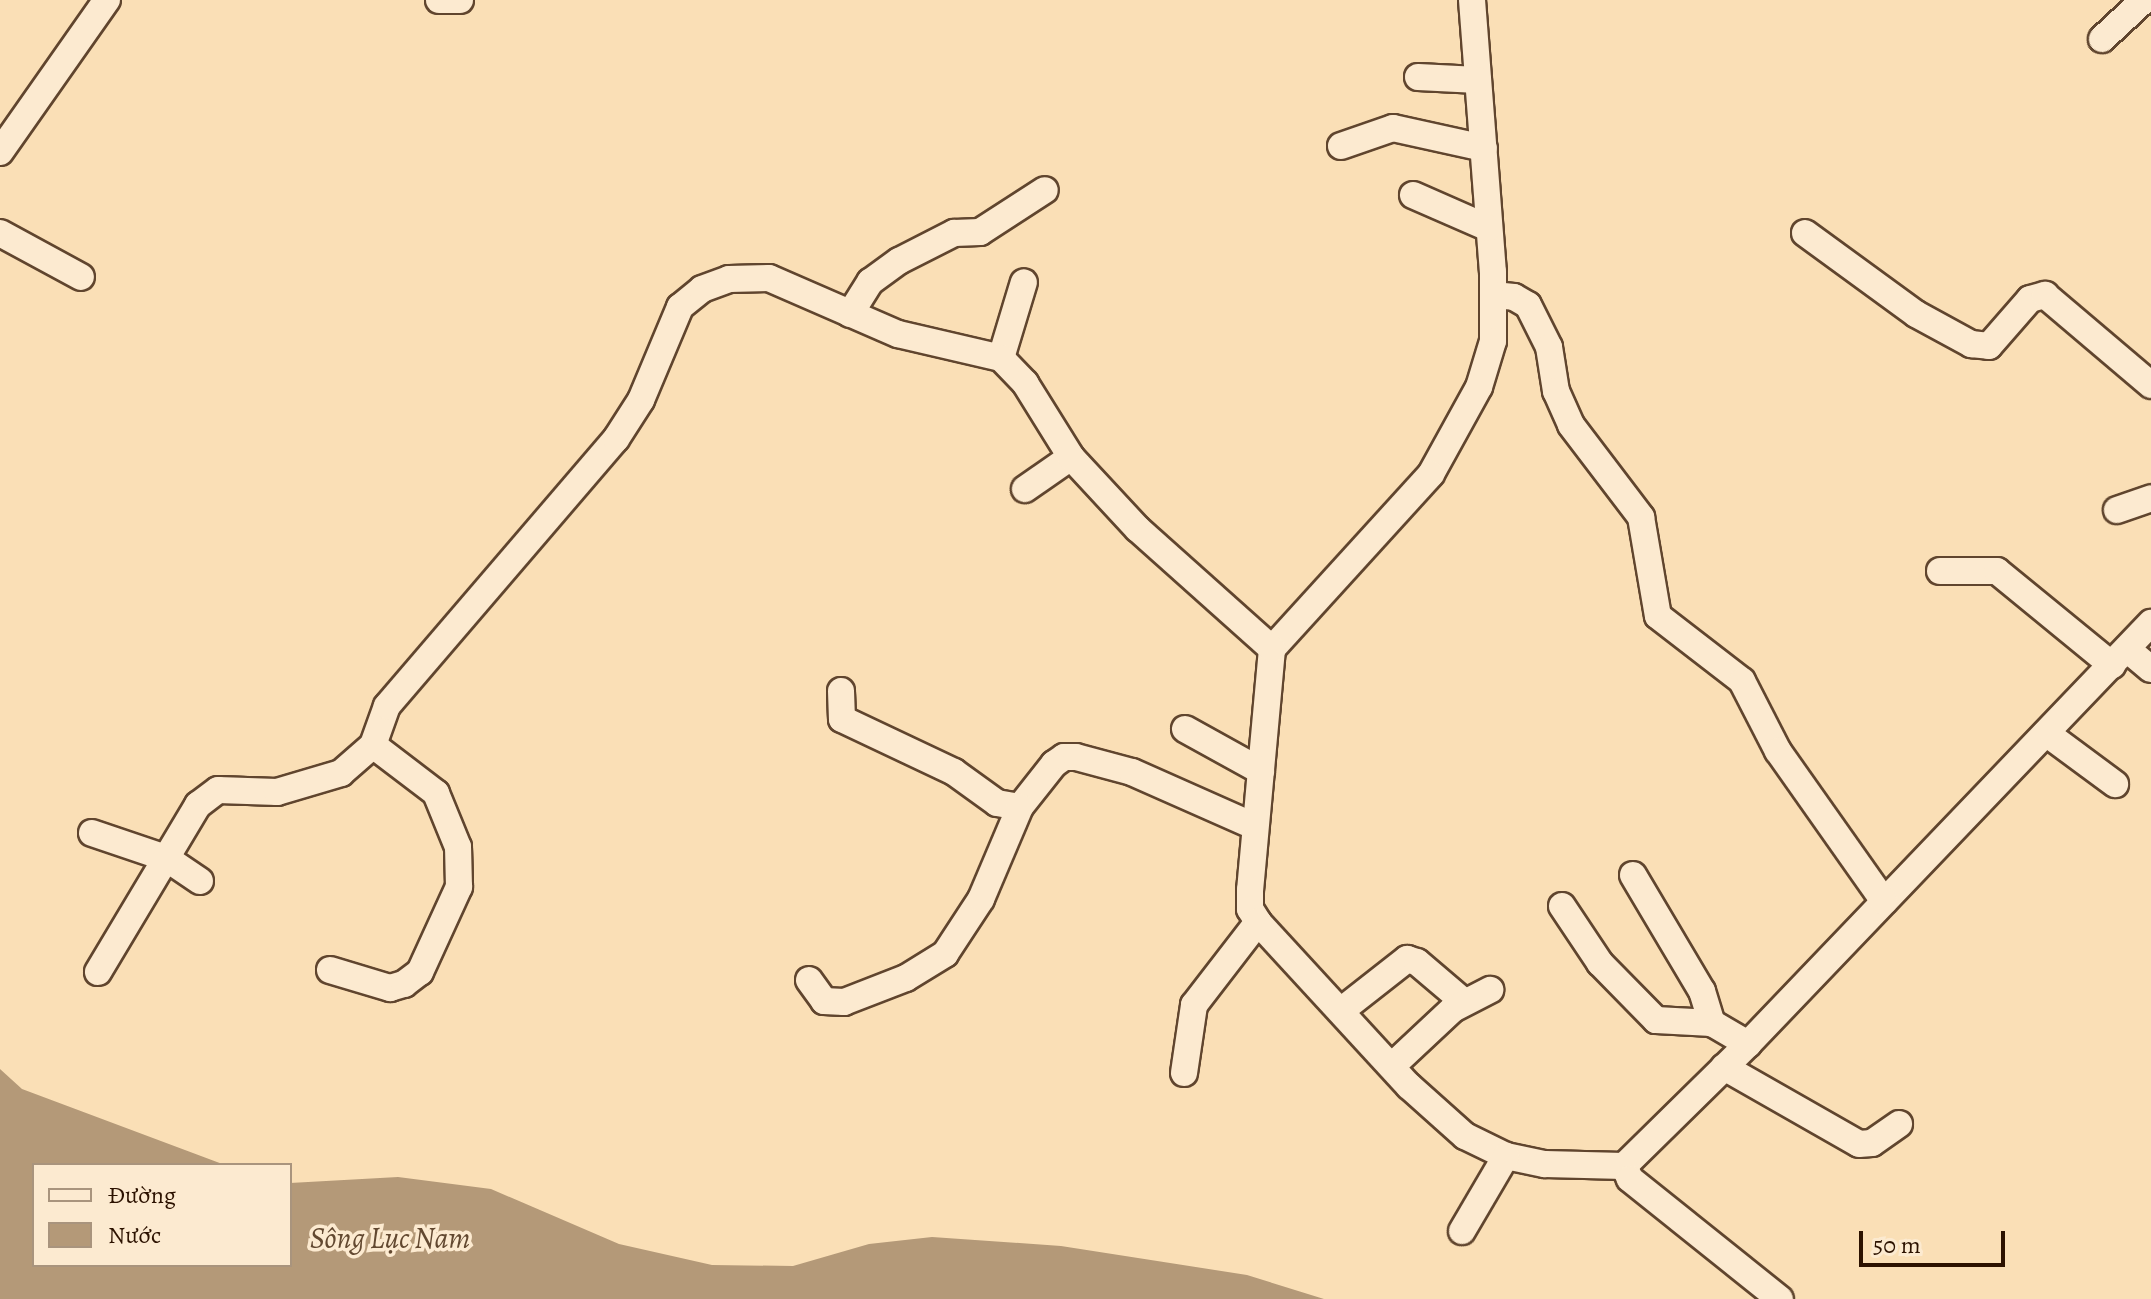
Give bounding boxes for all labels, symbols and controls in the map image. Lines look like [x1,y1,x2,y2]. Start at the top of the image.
legend [32,1163,292,1267]
text: Đường [108,1179,176,1211]
scale bar [1863,1215,2009,1265]
text: Nước [108,1219,161,1251]
water label: Sông Lục Nam [310,1220,470,1256]
text: 50 m [1873,1229,1921,1261]

